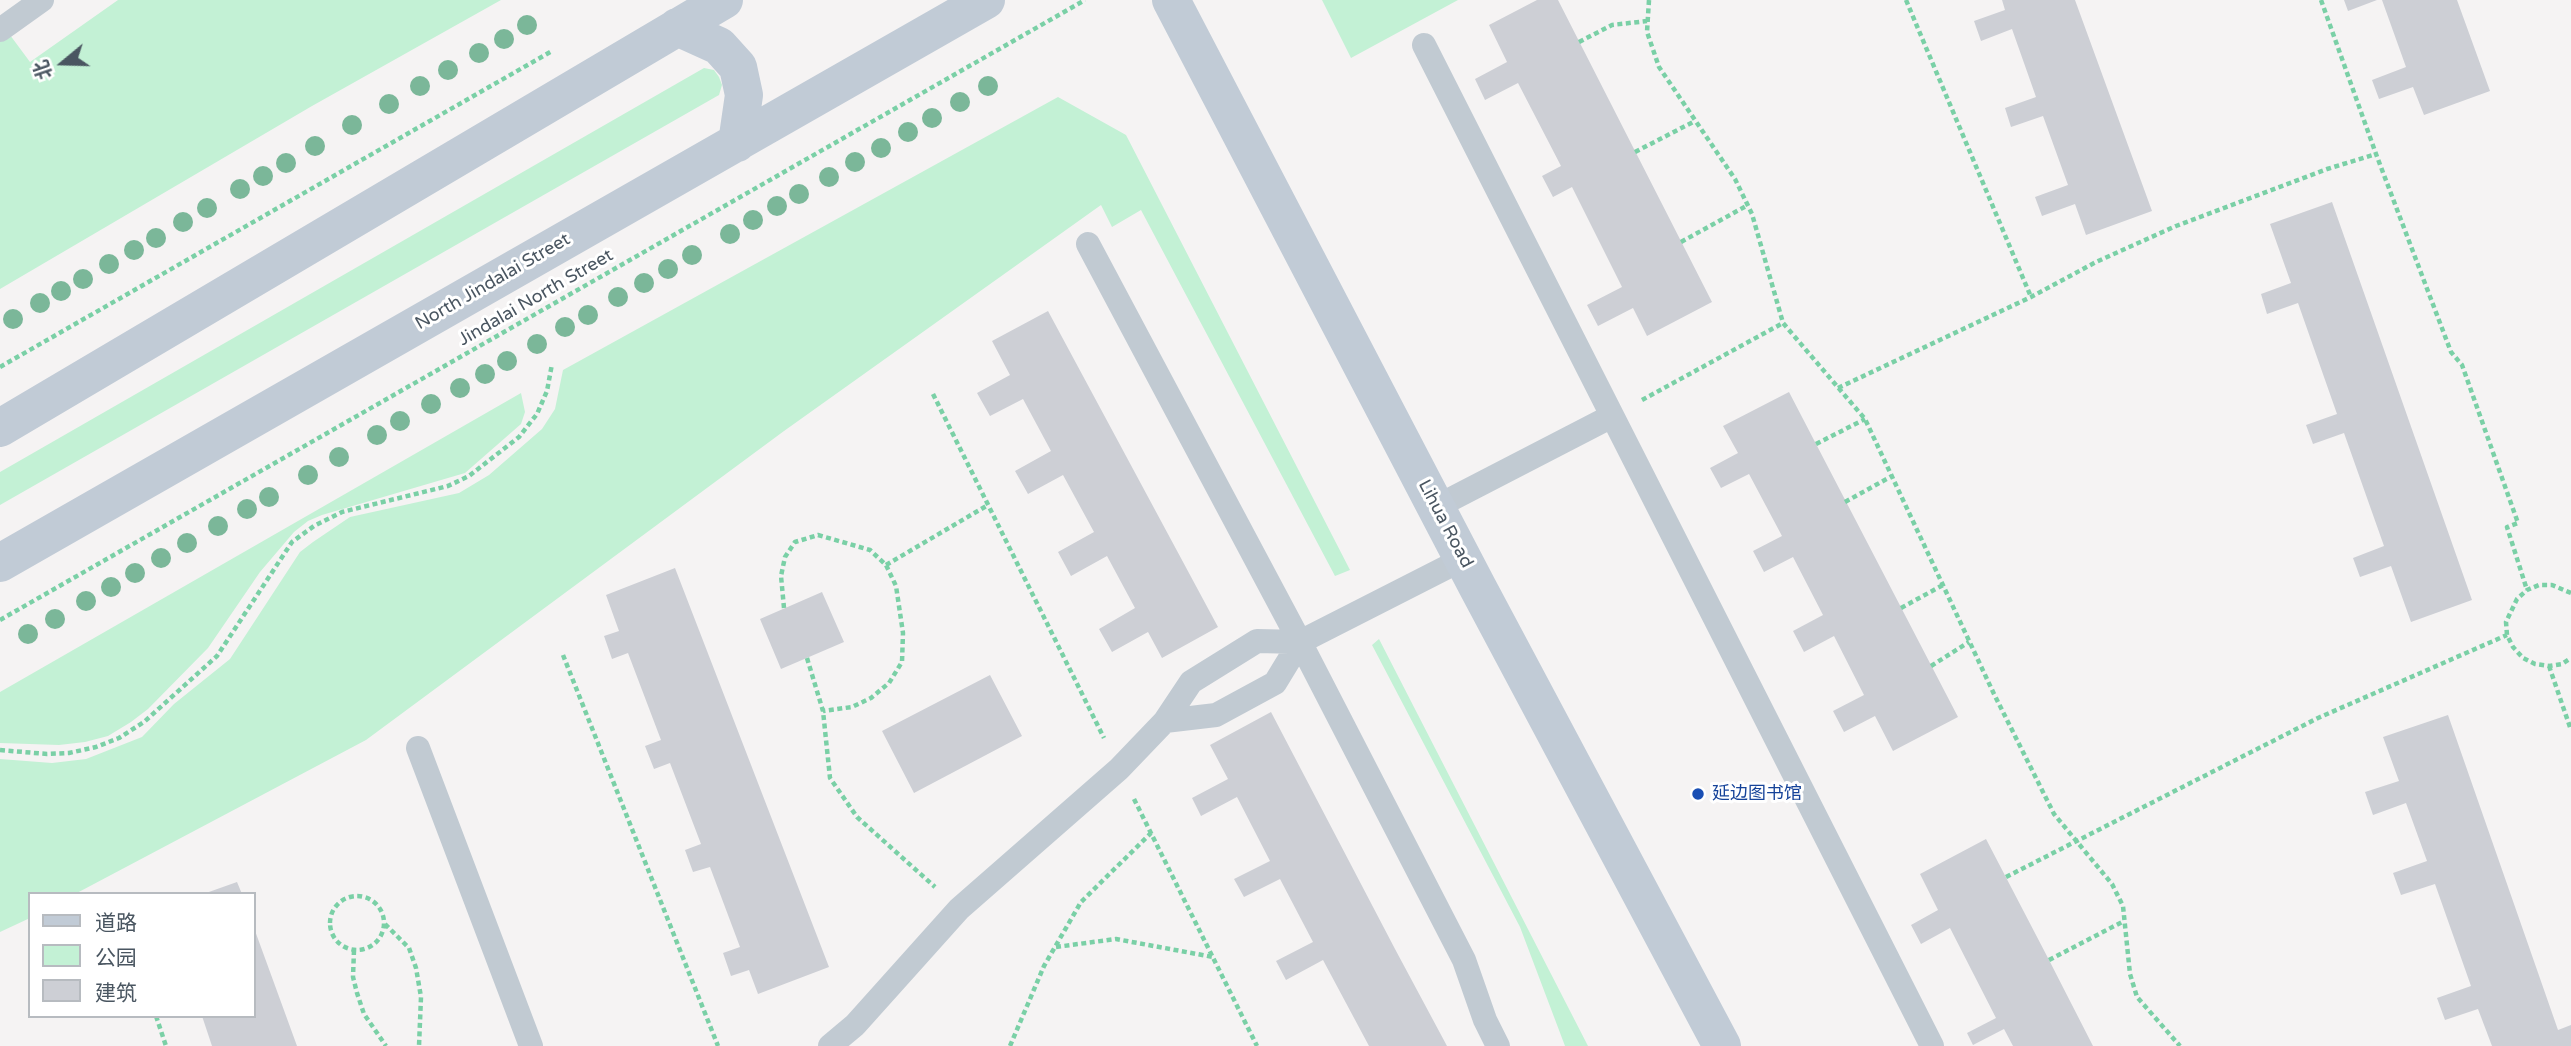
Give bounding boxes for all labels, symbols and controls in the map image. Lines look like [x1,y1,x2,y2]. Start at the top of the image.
north arrow [28,28,98,98]
text: 北 [30,57,57,82]
street label: North Jindalai Street [412,229,574,335]
street label: Jindalai North Street [455,245,617,351]
street label: Lihua Road [1413,476,1477,572]
place label: 延边图书馆 [1712,783,1802,805]
marker: 延边图书馆 [1690,786,1706,802]
legend [28,892,256,1018]
text: 道路 [95,911,137,936]
text: 公园 [95,946,137,971]
text: 建筑 [95,981,137,1006]

